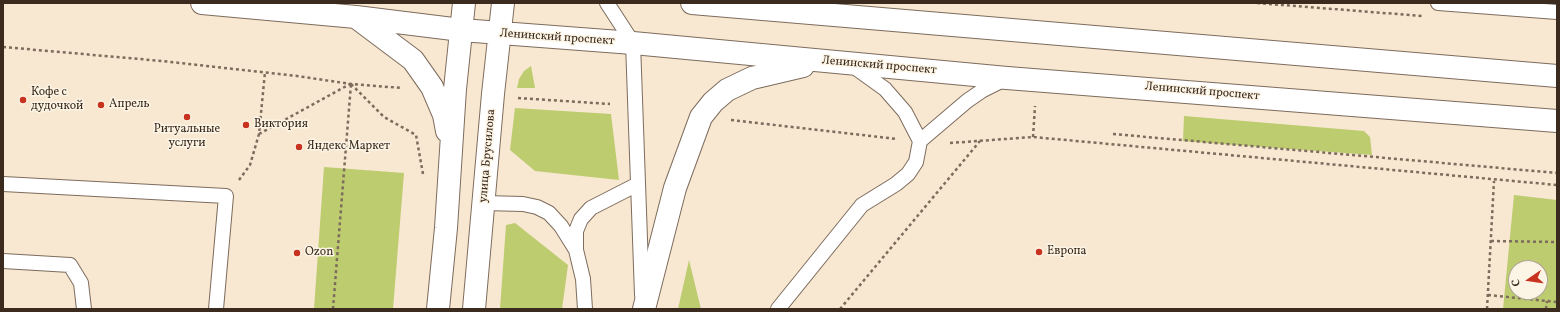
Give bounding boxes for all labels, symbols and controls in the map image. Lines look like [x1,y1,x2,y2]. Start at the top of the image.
street label: Ленинский проспект [499,27,615,49]
street label: Ленинский проспект [821,54,937,78]
street label: Ленинский проспект [1144,80,1260,104]
place label: Кофе с дудочкой [31,86,83,114]
marker: Кофе с дудочкой [18,95,28,105]
place label: Апрель [109,98,150,112]
marker: Апрель [96,100,106,110]
street label: улица Брусилова [477,109,499,203]
marker: Ритуальные услуги [182,112,192,122]
place label: Виктория [254,118,308,132]
marker: Виктория [241,120,251,130]
place label: Ритуальные услуги [154,123,220,151]
place label: Яндекс Маркет [307,140,390,154]
marker: Яндекс Маркет [294,142,304,152]
place label: Европа [1047,245,1087,259]
place label: Ozon [305,246,333,260]
marker: Европа [1034,247,1044,257]
marker: Ozon [292,248,302,258]
north arrow [1508,260,1548,300]
text: С [1509,277,1525,288]

